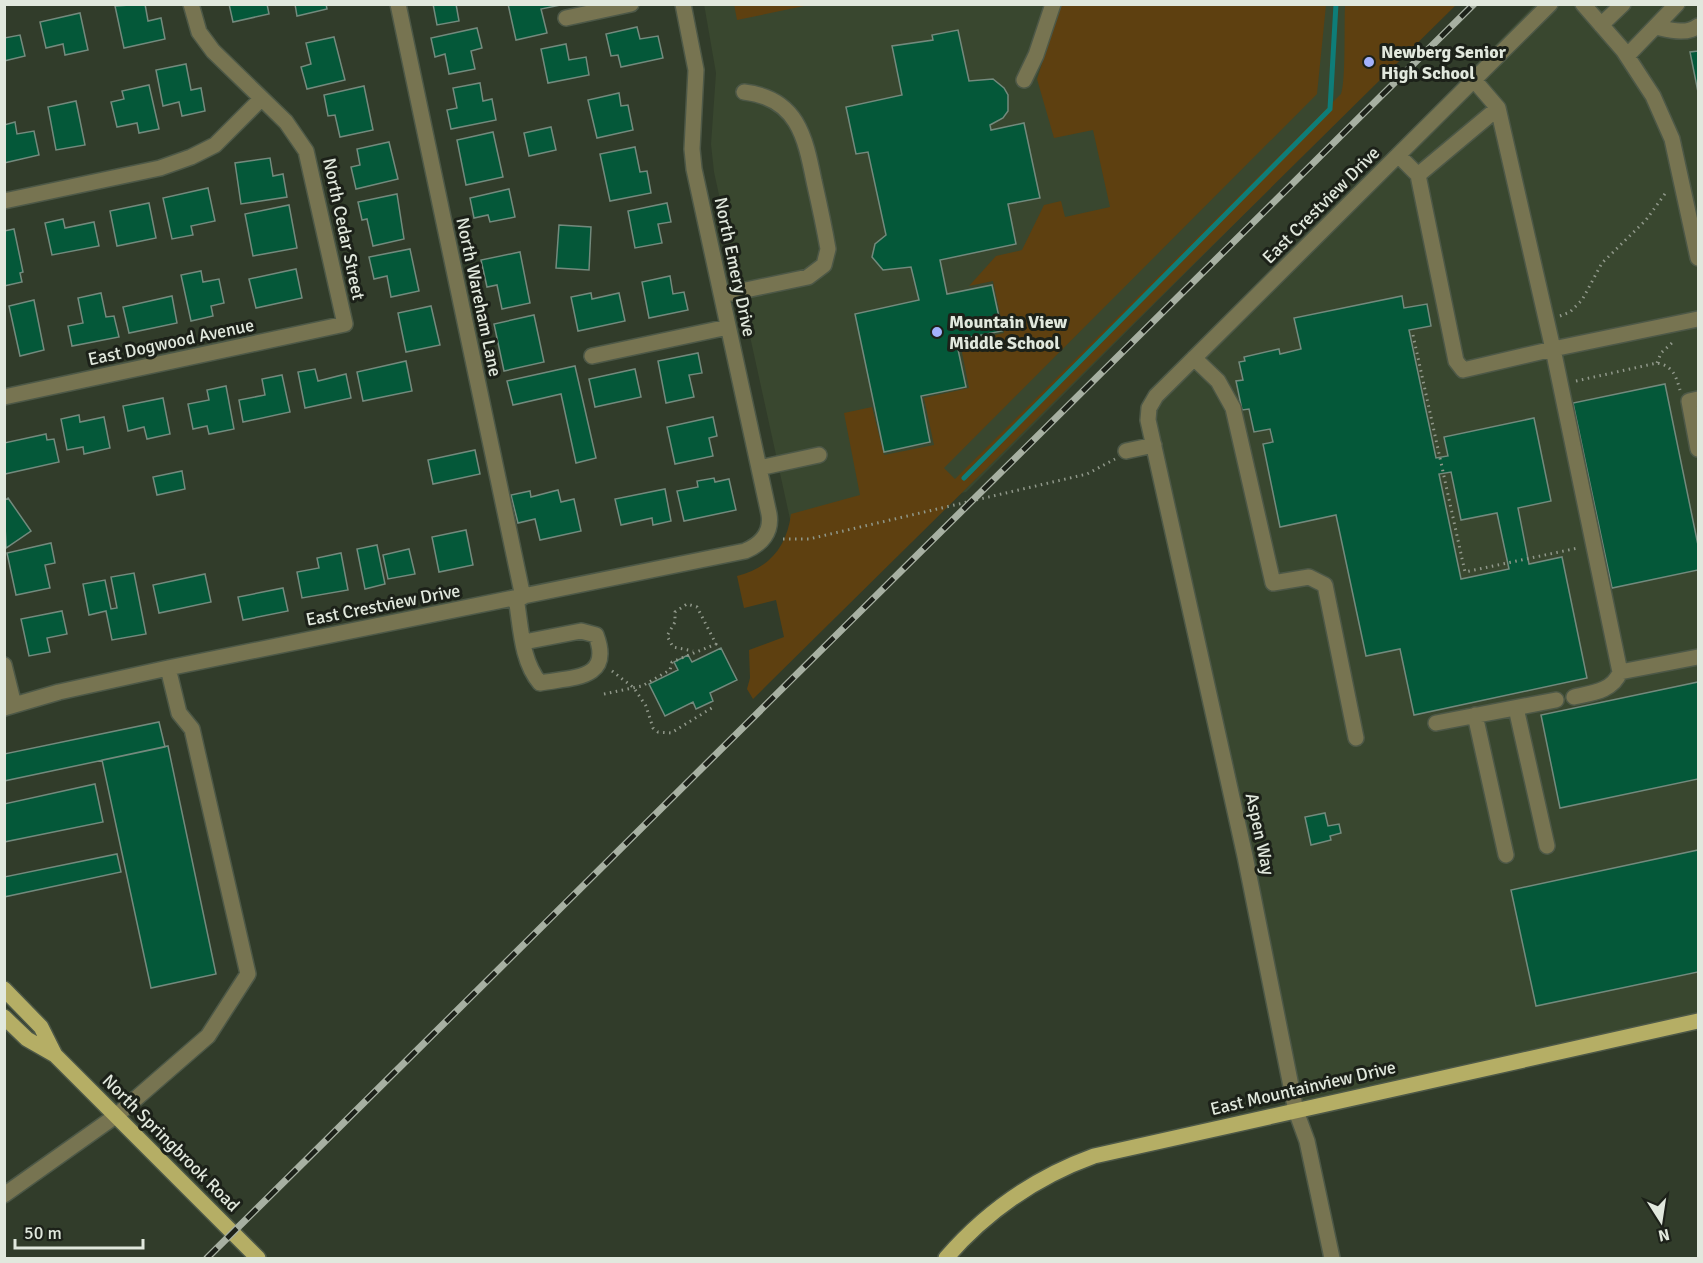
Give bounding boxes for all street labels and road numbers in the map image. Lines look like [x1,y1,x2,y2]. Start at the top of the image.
street label: East Crestview Drive [1258,142,1384,268]
street label: North Cedar Street [318,156,370,302]
street label: North Emery Drive [709,195,761,339]
street label: North Wareham Lane [451,215,507,379]
street label: East Dogwood Avenue [86,314,256,370]
street label: East Crestview Drive [304,579,462,631]
street label: Aspen Way [1241,791,1280,878]
street label: East Mountainview Drive [1208,1056,1398,1120]
street label: North Springbrook Road [98,1070,244,1216]

